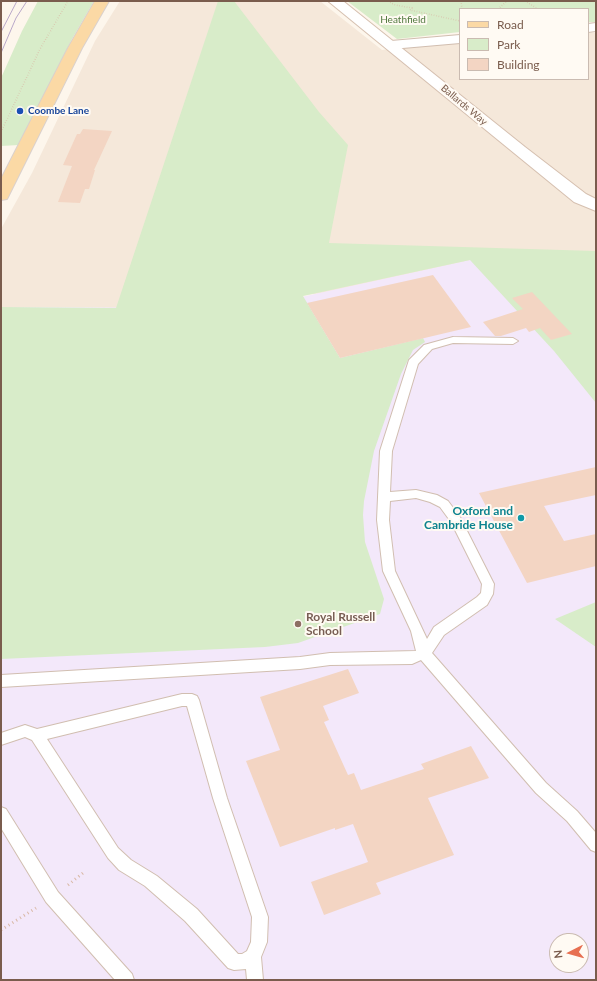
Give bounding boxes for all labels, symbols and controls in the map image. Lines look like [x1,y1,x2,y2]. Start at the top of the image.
legend [459,8,589,80]
park label: Heathfield [380,14,426,26]
text: Road [497,17,524,32]
text: Park [497,37,520,52]
text: Building [497,57,540,72]
street label: Ballards Way [438,82,490,128]
place label: Coombe Lane [28,105,89,117]
marker: Coombe Lane [15,106,25,116]
place label: Oxford and Cambride House [424,504,513,532]
marker: Oxford and Cambride House [516,513,526,523]
place label: Royal Russell School [306,610,375,638]
marker: Royal Russell School [293,619,303,629]
north arrow [549,933,589,973]
text: N [551,949,564,959]

